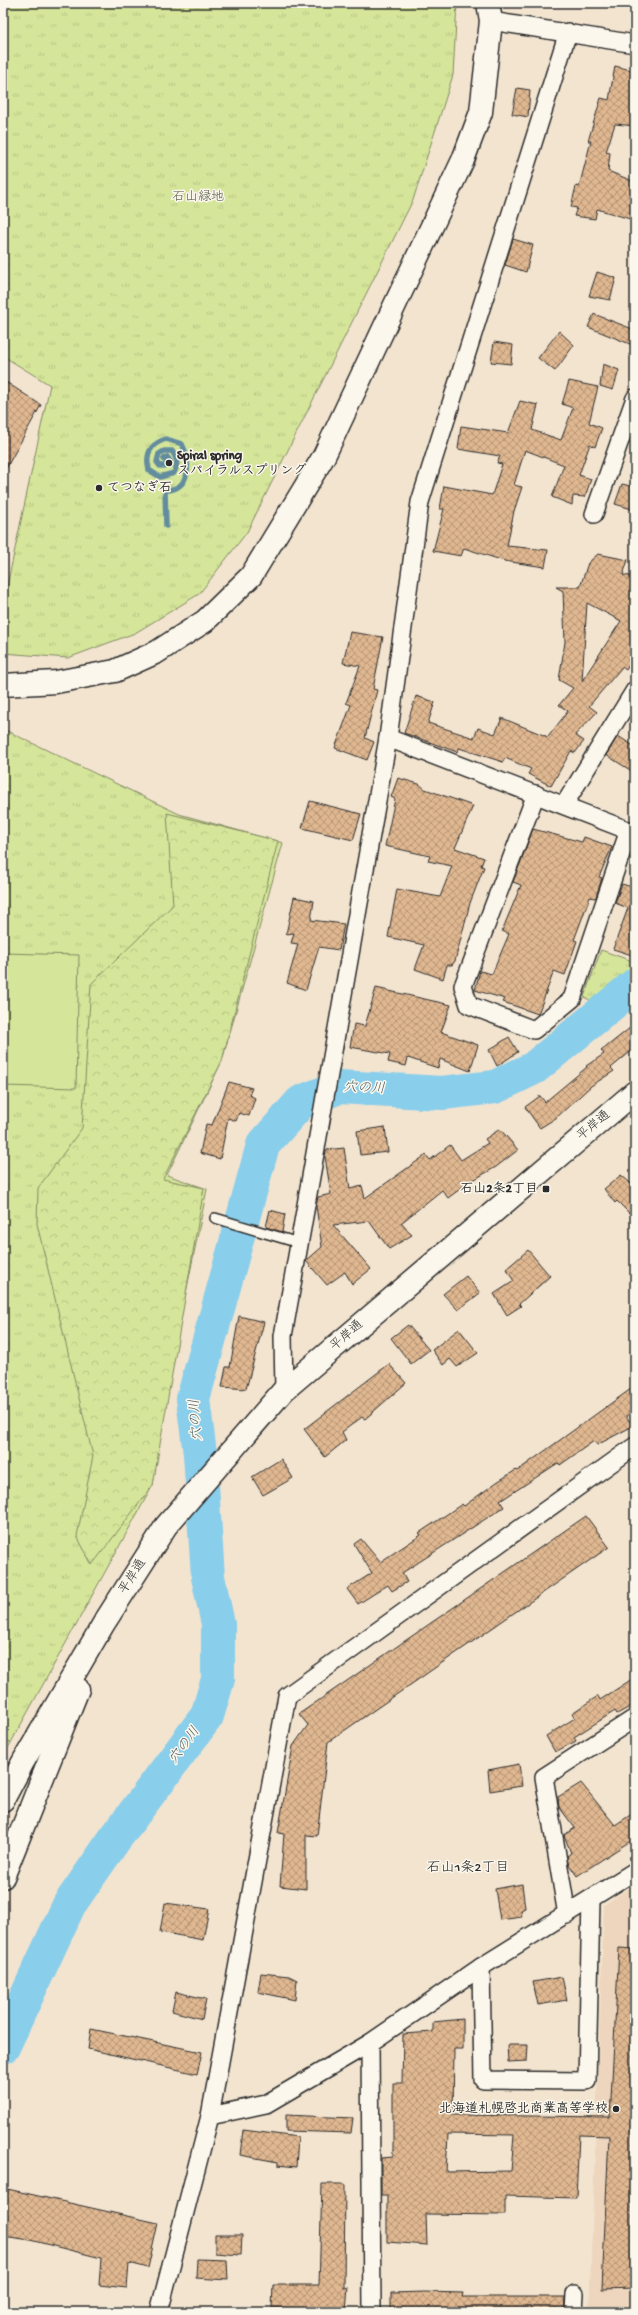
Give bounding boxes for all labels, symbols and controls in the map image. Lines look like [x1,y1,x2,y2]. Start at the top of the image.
park label: 石山緑地 [172,189,224,205]
place label: Spiral spring スパイラルスプリング [177,449,306,479]
marker: Spiral spring スパイラルスプリング [164,458,174,468]
place label: てつなぎ石 [107,480,172,496]
marker: てつなぎ石 [94,483,104,493]
water label: 穴の川 [343,1080,385,1098]
street label: 平岸通 [574,1107,614,1144]
place label: 石山2条2丁目 [460,1181,538,1197]
marker: 石山2条2丁目 [541,1184,551,1194]
street label: 平岸通 [327,1317,367,1354]
water label: 穴の川 [187,1398,207,1442]
street label: 平岸通 [115,1556,150,1598]
water label: 穴の川 [166,1724,204,1768]
district label: 石山1条2丁目 [427,1860,509,1877]
place label: 北海道札幌啓北商業高等学校 [439,2101,608,2117]
marker: 北海道札幌啓北商業高等学校 [611,2104,621,2114]

